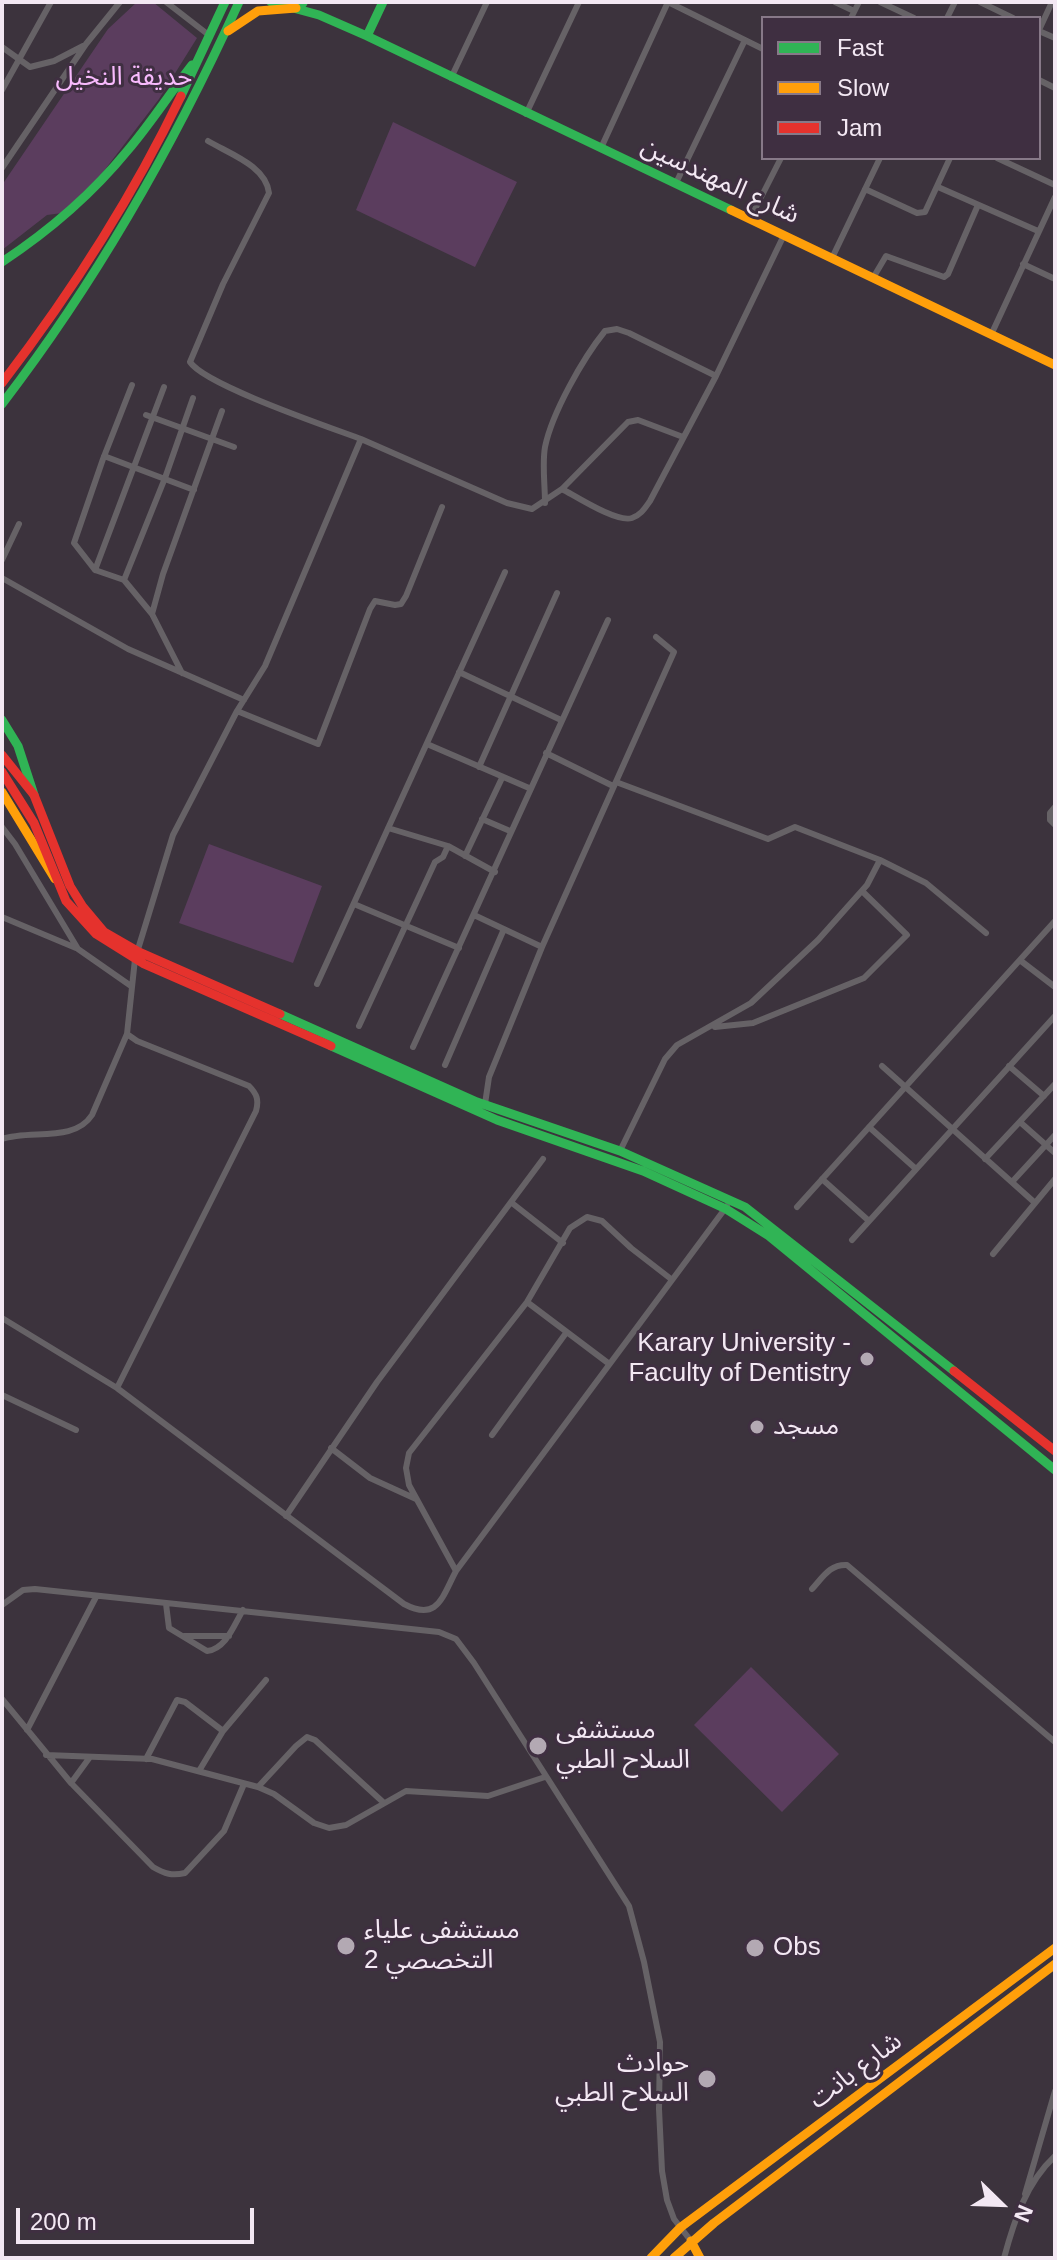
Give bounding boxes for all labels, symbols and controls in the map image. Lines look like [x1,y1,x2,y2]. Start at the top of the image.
legend [761,16,1041,160]
text: Fast [837,34,884,61]
park label: حديقة النخيل [56,62,192,94]
text: Slow [837,74,889,101]
text: Jam [837,114,882,141]
street label: شارع المهندسين [636,131,804,231]
place label: Karary University - Faculty of Dentistry [628,1328,851,1390]
marker: Karary University - Faculty of Dentistry [858,1350,876,1368]
place label: مسجد [773,1411,839,1443]
marker: مسجد [748,1418,766,1436]
place label: مستشفى السلاح الطبي [556,1715,690,1776]
marker: مستشفى السلاح الطبي [527,1735,549,1757]
place label: مستشفى علياء التخصصي 2 [364,1915,520,1976]
place label: Obs [773,1932,821,1964]
marker: مستشفى علياء التخصصي 2 [335,1935,357,1957]
marker: Obs [744,1937,766,1959]
street label: شارع بانت [804,2026,908,2116]
place label: حوادث السلاح الطبي [555,2048,689,2110]
marker: حوادث السلاح الطبي [696,2068,718,2090]
north arrow [961,2164,1041,2244]
scale bar [20,2192,258,2242]
text: N [1009,2201,1038,2226]
text: 200 m [30,2208,97,2235]

